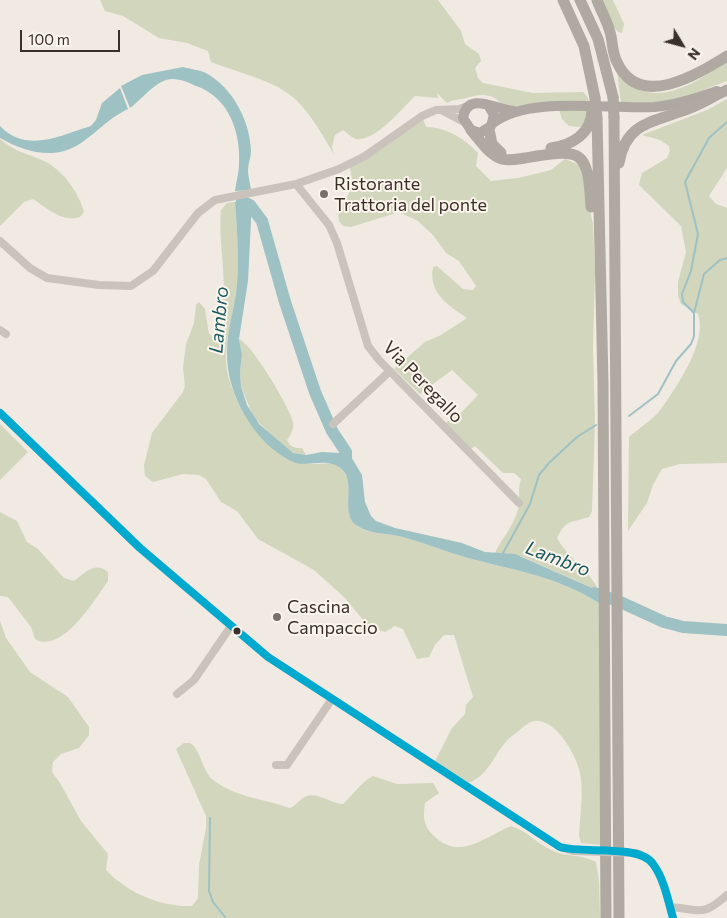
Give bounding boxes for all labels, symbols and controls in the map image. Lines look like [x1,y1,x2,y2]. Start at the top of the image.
scale bar [22,20,122,52]
north arrow [657,20,707,70]
text: 100 m [28,30,70,48]
text: N [684,45,704,64]
place label: Ristorante Trattoria del ponte [334,173,487,215]
marker: Ristorante Trattoria del ponte [318,188,330,200]
water label: Lambro [205,286,233,354]
street label: Via Peregallo [379,337,467,427]
water label: Lambro [523,536,593,582]
place label: Cascina Campaccio [287,596,378,638]
marker: Cascina Campaccio [271,611,283,623]
unlabelled marker [232,626,242,636]

